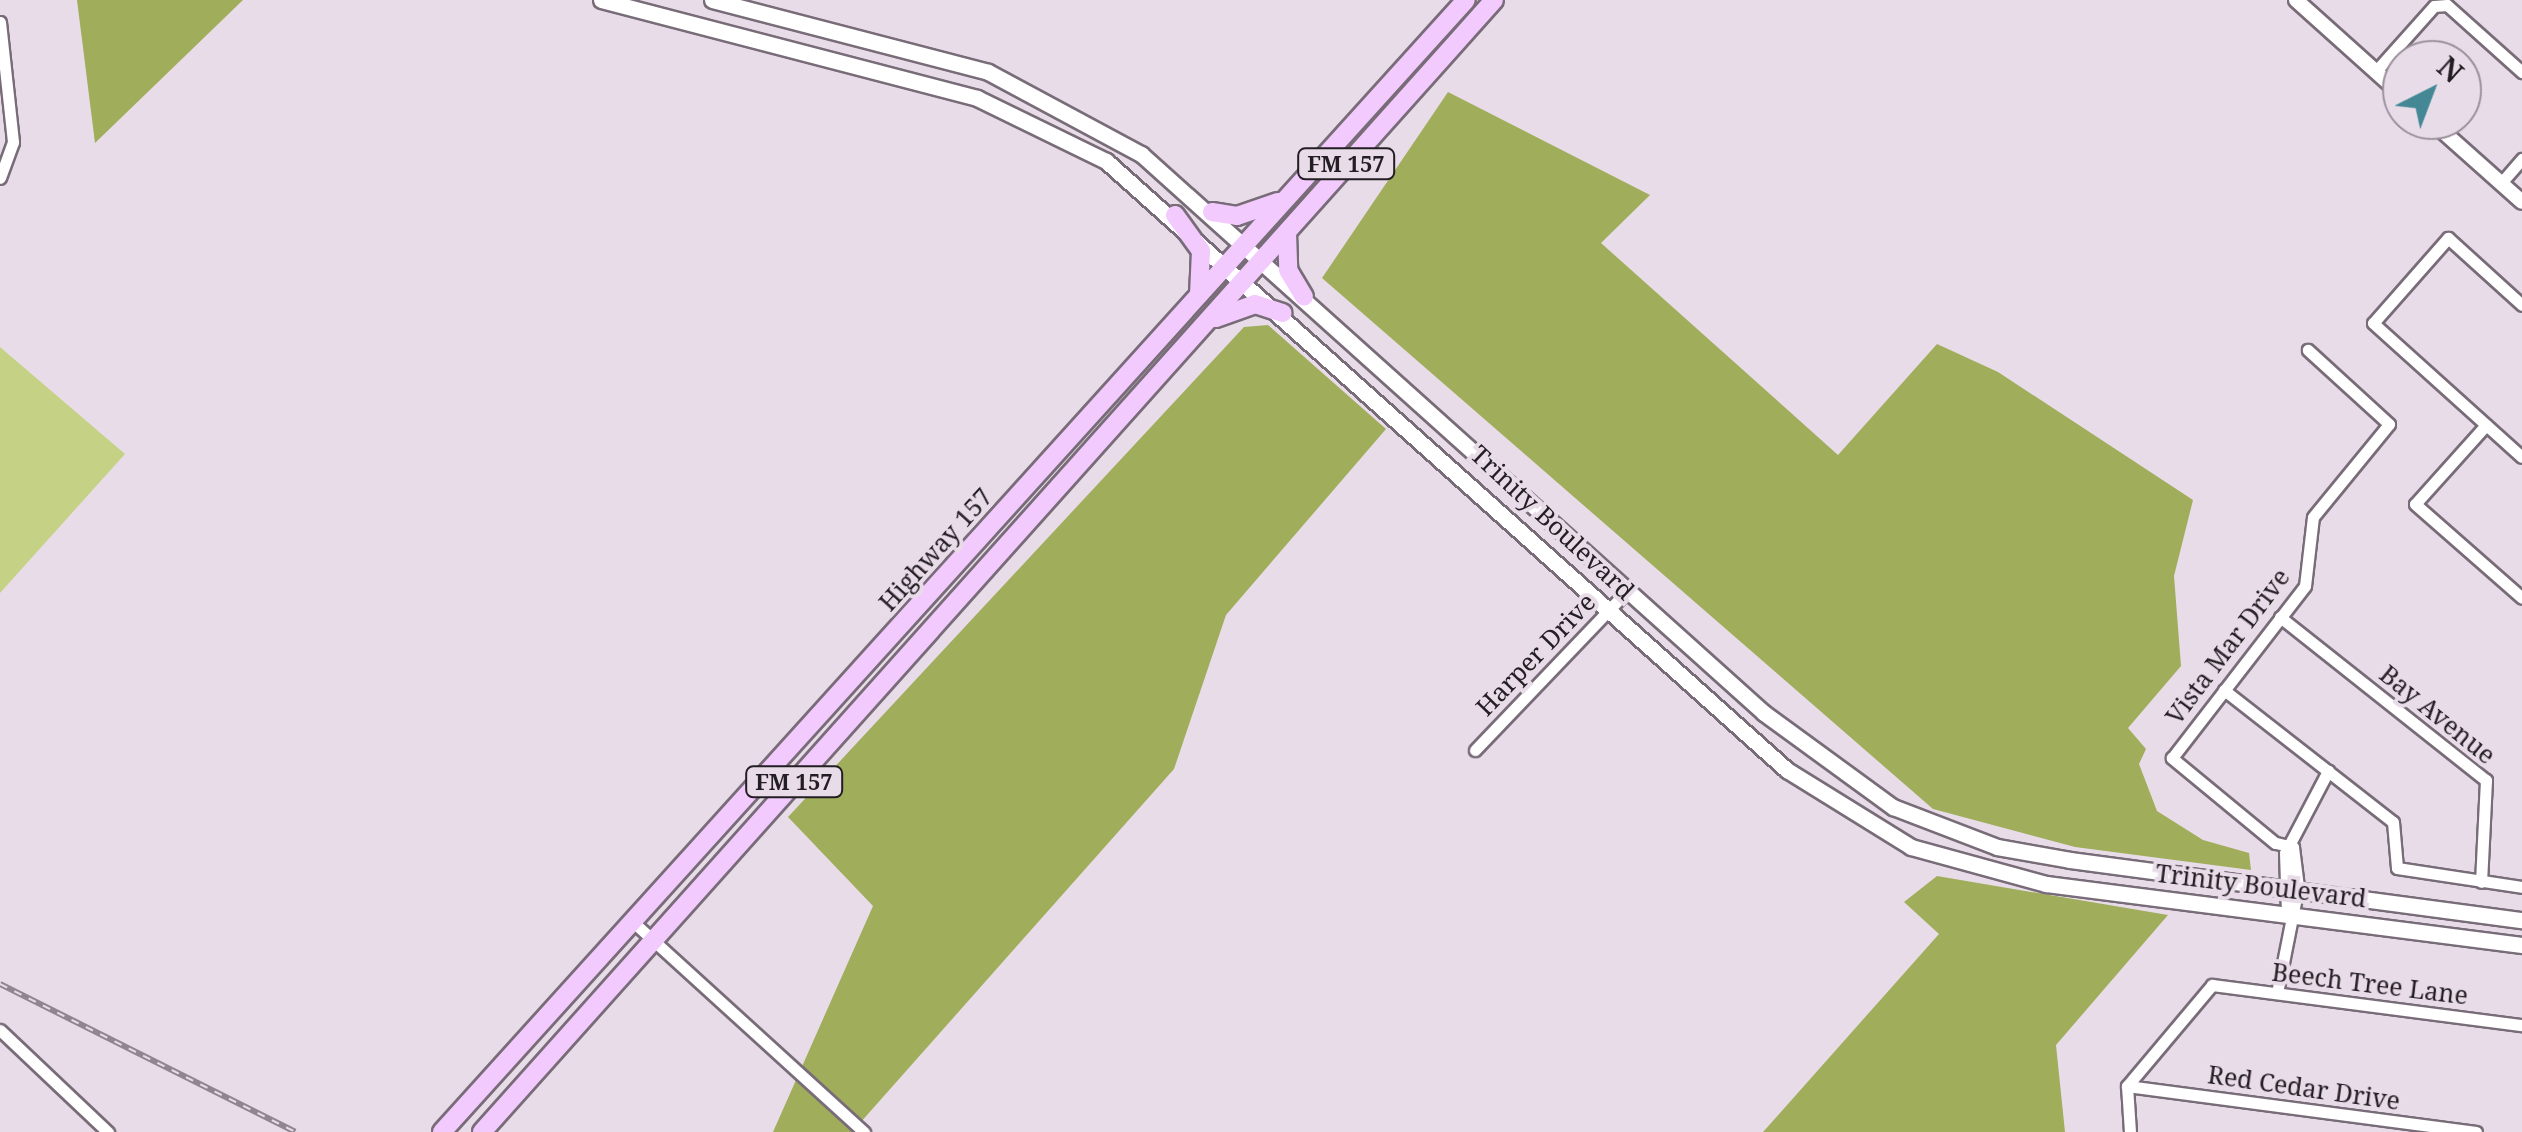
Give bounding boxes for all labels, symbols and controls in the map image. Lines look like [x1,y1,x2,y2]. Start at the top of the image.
north arrow [2382,40,2482,140]
text: N [2430,48,2472,91]
road number: FM 157 [1296,147,1396,181]
street label: Trinity Boulevard [1465,439,1641,605]
street label: Highway 157 [872,481,998,617]
street label: Vista Mar Drive [2159,562,2295,730]
street label: Harper Drive [1469,587,1601,721]
street label: Bay Avenue [2374,658,2502,770]
road number: FM 157 [744,765,844,799]
street label: Trinity Boulevard [2154,857,2368,913]
street label: Beech Tree Lane [2270,956,2470,1010]
street label: Red Cedar Drive [2206,1059,2402,1115]

